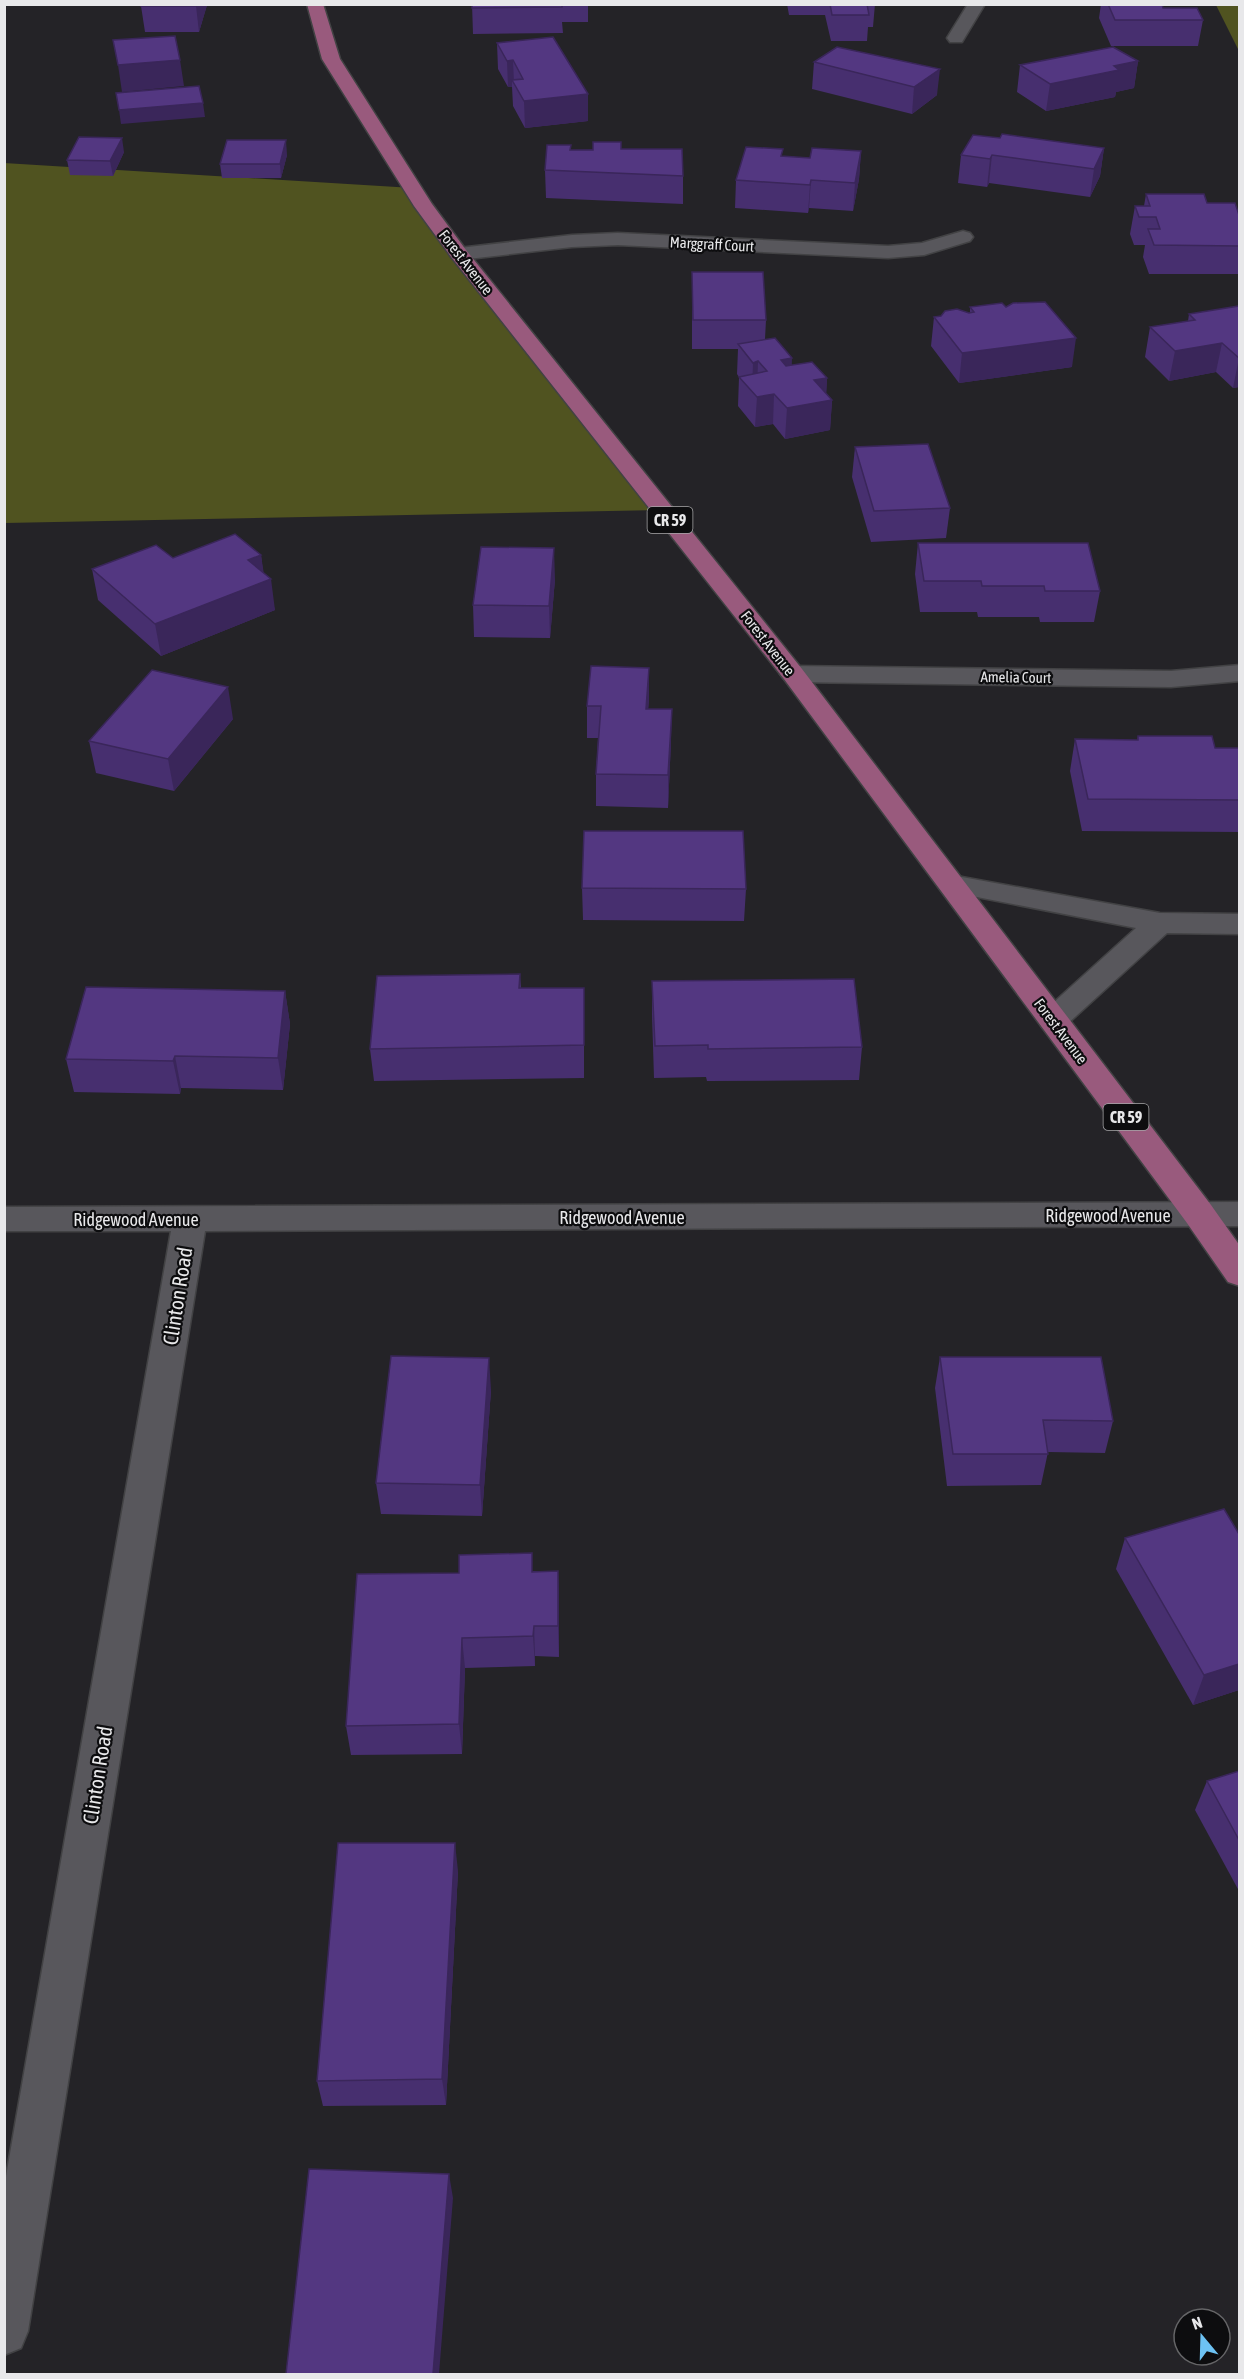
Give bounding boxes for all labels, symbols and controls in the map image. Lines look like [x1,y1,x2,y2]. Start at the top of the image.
street label: Forest Avenue [436,226,497,298]
street label: Marggraff Court [669,233,755,255]
road number: CR 59 [648,507,692,533]
street label: Forest Avenue [738,607,799,679]
street label: Amelia Court [980,668,1052,686]
street label: Forest Avenue [1031,995,1091,1067]
road number: CR 59 [1104,1104,1148,1130]
street label: Ridgewood Avenue [1045,1205,1171,1226]
street label: Ridgewood Avenue [559,1207,685,1228]
street label: Ridgewood Avenue [73,1209,199,1230]
street label: Clinton Road [157,1245,197,1347]
street label: Clinton Road [77,1724,117,1826]
north arrow [1172,2307,1232,2367]
text: N [1190,2313,1205,2333]

